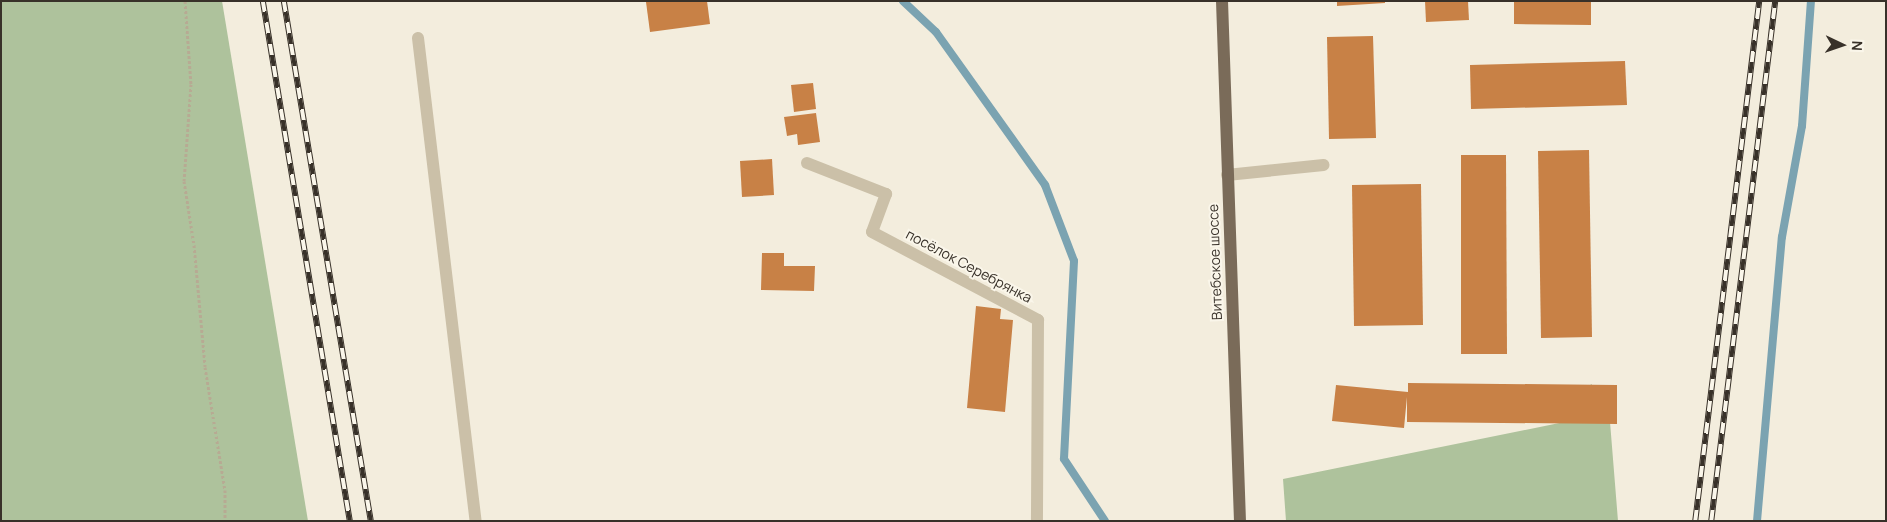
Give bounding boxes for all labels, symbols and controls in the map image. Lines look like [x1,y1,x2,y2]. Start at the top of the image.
north arrow [1817,20,1867,70]
text: N [1848,40,1867,51]
street label: Витебское шоссе [1205,204,1225,320]
street label: посёлок Серебрянка [903,226,1035,306]

